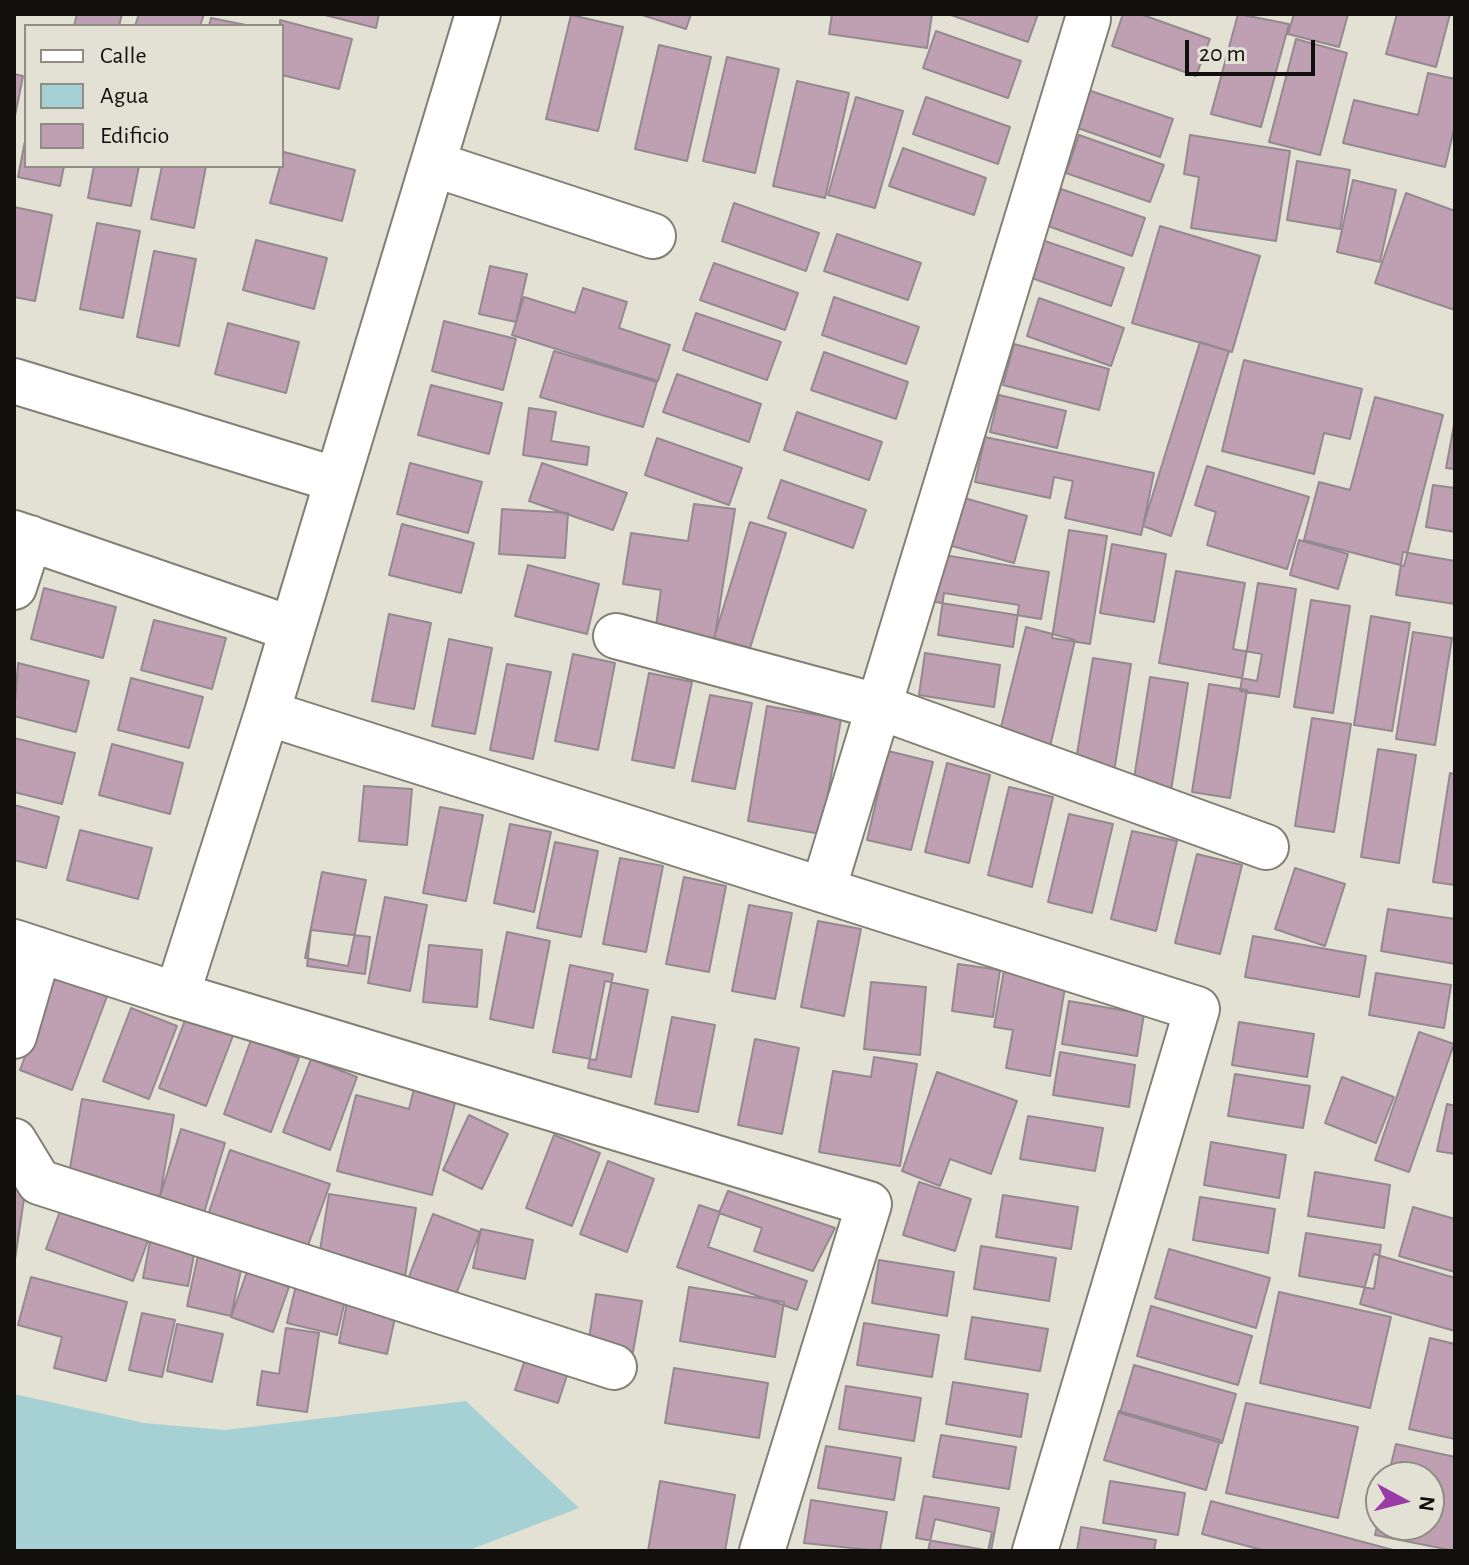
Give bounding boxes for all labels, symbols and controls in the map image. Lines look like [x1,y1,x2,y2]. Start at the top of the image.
legend [24,24,284,168]
scale bar [1189,24,1319,74]
text: 20 m [1199,42,1246,66]
text: Calle [100,44,147,68]
text: Agua [100,84,149,108]
text: Edificio [100,124,169,148]
north arrow [1365,1461,1445,1541]
text: N [1415,1495,1439,1513]

